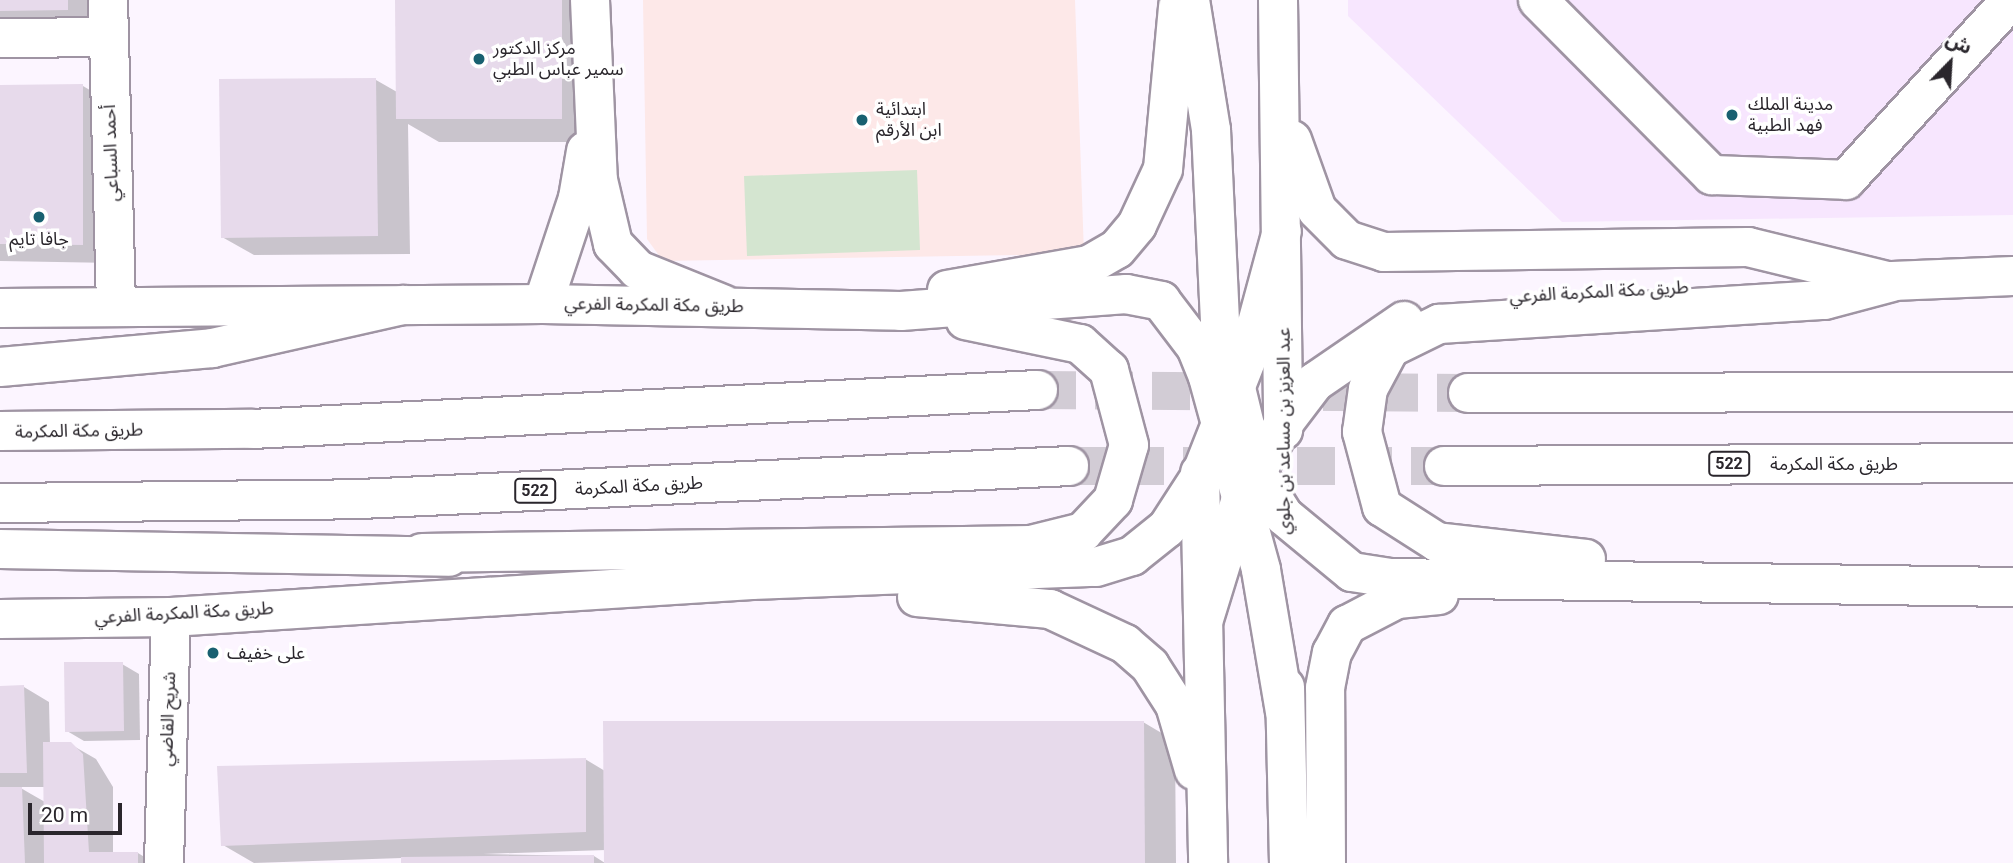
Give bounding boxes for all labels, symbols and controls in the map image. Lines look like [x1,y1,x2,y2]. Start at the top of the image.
north arrow [1915,28,1985,98]
text: ش [1942,28,1975,59]
place label: مركز الدكتور سمير عباس الطبي [493,38,624,80]
marker: مركز الدكتور سمير عباس الطبي [471,51,487,67]
place label: مدينة الملك فهد الطبية [1748,94,1833,136]
place label: ابتدائية ابن الأرقم [876,99,942,142]
street label: أحمد السباعي [99,104,123,202]
marker: مدينة الملك فهد الطبية [1722,105,1742,125]
marker: ابتدائية ابن الأرقم [854,112,870,128]
marker: جافا تايم [31,209,47,225]
place label: جافا تايم [9,228,69,250]
street label: طريق مكة المكرمة الفرعي [1509,277,1689,307]
street label: طريق مكة المكرمة الفرعي [564,293,744,317]
street label: عبد العزيز بن مساعد بن جلوي [1273,327,1295,535]
street label: طريق مكة المكرمة [15,419,143,443]
road number: 522 [1708,452,1750,477]
street label: طريق مكة المكرمة [1770,453,1898,475]
street label: طريق مكة المكرمة [574,472,704,500]
road number: 522 [514,478,556,504]
street label: طريق مكة المكرمة الفرعي [94,598,274,628]
place label: على خفيف [227,642,305,664]
marker: على خفيف [205,645,221,661]
street label: شريح القاضي [156,671,180,767]
scale bar [32,790,126,834]
text: 20 m [41,803,88,827]

